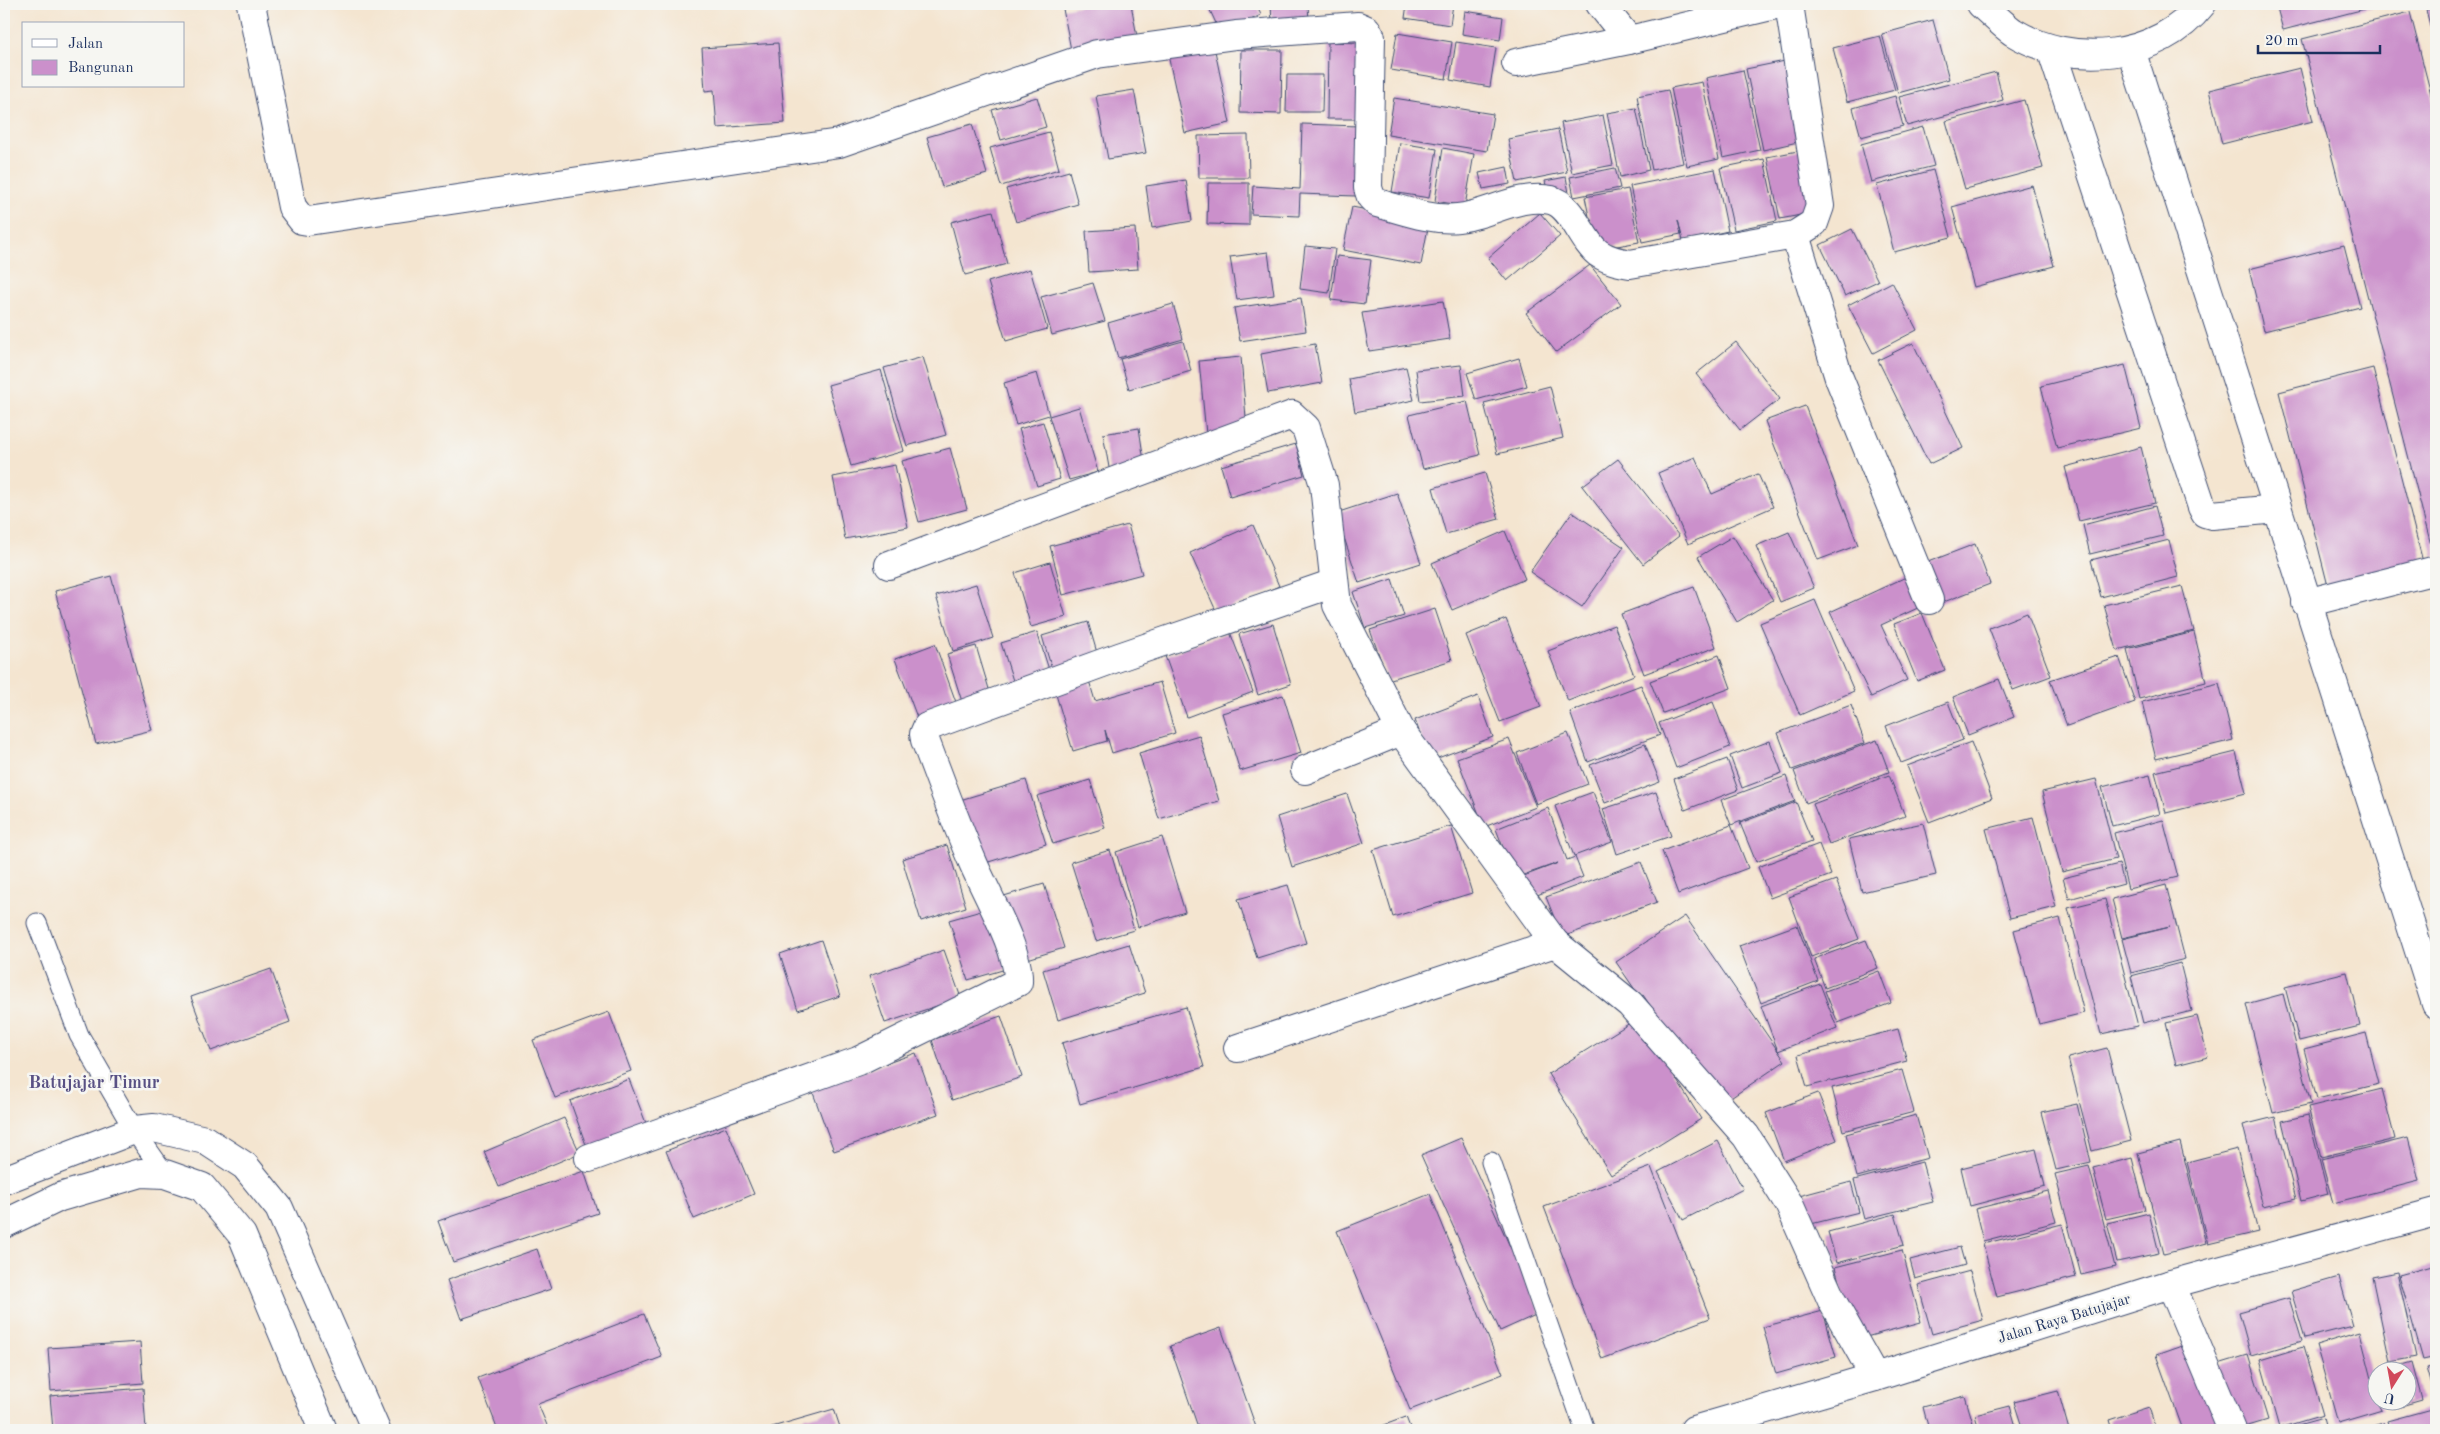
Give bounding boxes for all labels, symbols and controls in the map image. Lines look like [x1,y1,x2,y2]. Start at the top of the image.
legend [22,22,185,88]
scale bar [2258,22,2380,54]
text: 20 m [2265,34,2299,49]
text: Jalan [68,37,103,52]
text: Bangunan [68,61,134,76]
district label: Batujajar Timur [28,1074,160,1092]
street label: Jalan Raya Batujajar [1996,1292,2133,1347]
north arrow [2368,1362,2418,1412]
text: U [2383,1390,2397,1406]

